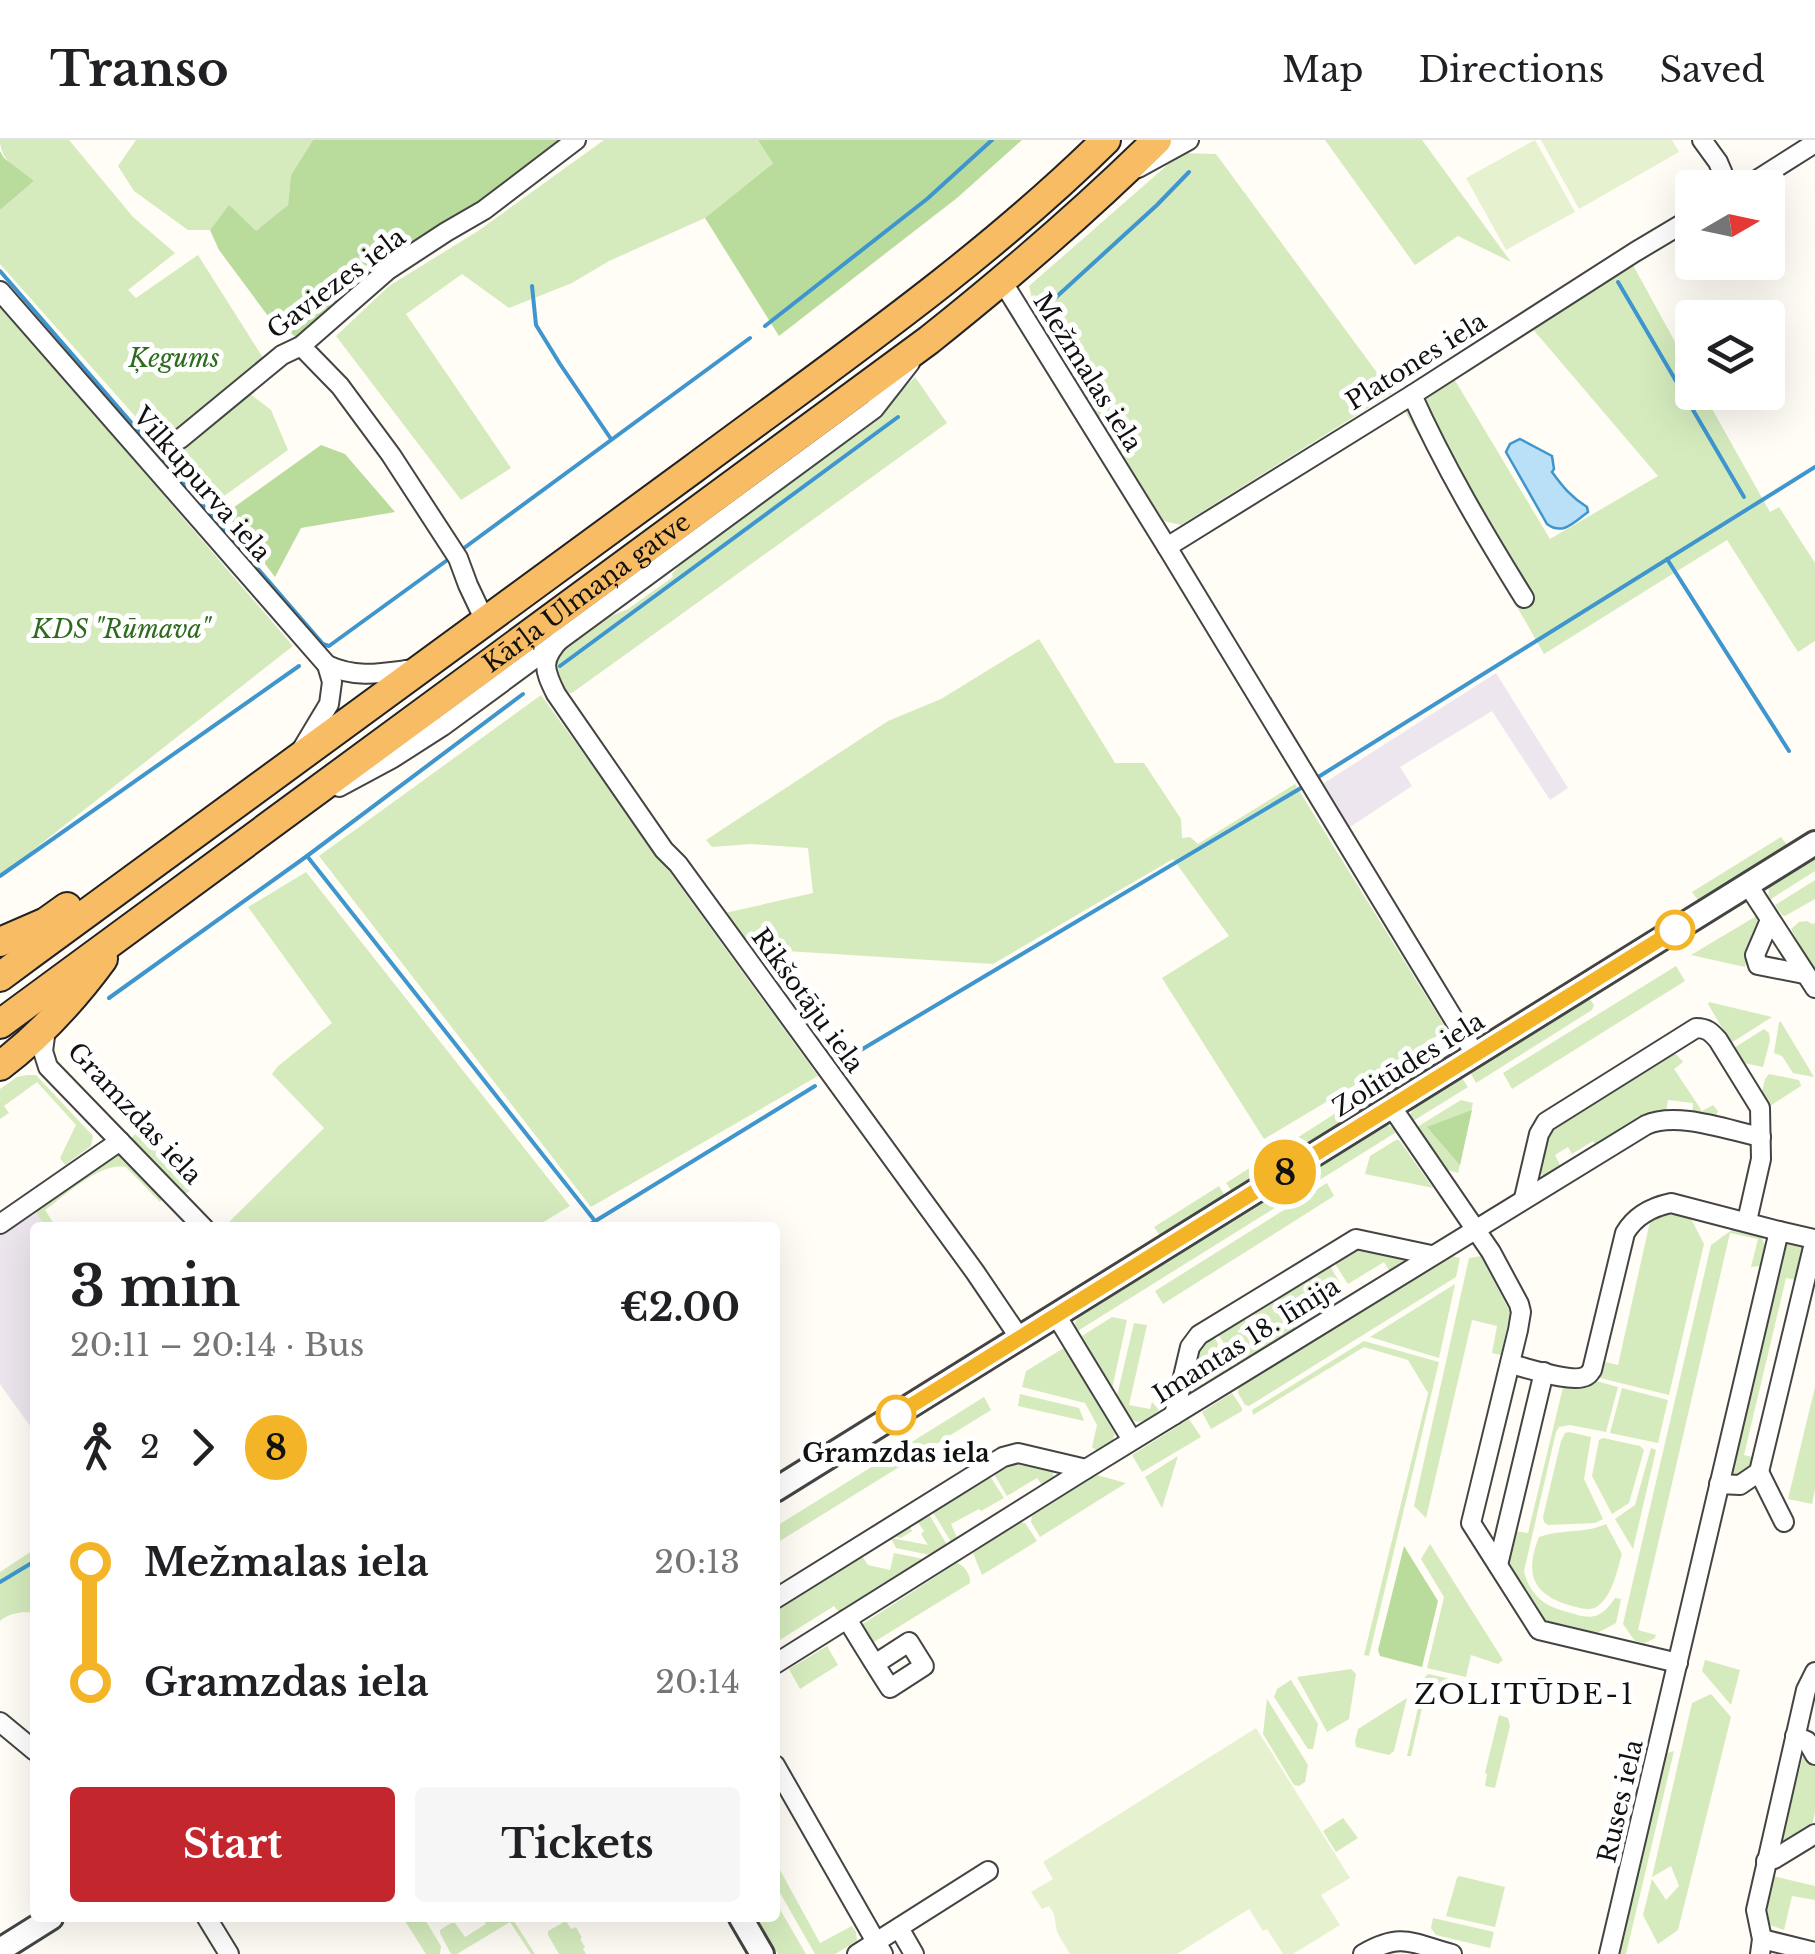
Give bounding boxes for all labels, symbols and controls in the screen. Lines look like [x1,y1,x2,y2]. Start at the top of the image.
text: Transo [50,39,229,99]
text: Map [1282,48,1363,91]
text: Directions [1418,48,1604,91]
text: Saved [1659,48,1765,91]
north arrow [1675,170,1785,280]
map controls [1675,170,1785,410]
street label: Gaviezes iela [261,221,412,345]
street label: Mežmalas iela [1027,287,1149,457]
button: layers [1675,300,1785,410]
street label: Platones iela [1340,306,1492,417]
park label: Ķegums [127,343,220,374]
street label: Vilkupurva iela [125,400,277,568]
street label: Kārļa Ulmaņa gatve [477,506,696,679]
park label: KDS "Rūmava" [31,614,212,645]
unlabelled marker [1656,911,1694,949]
street label: Rikšotāju iela [745,922,870,1079]
street label: Zolitūdes iela [1327,1005,1490,1123]
street label: Gramzdas iela [61,1036,208,1191]
line badge: 8 [1252,1140,1318,1204]
text: 8 [1274,1151,1296,1194]
text: 3 min [70,1253,240,1321]
street label: Imantas 18. līnija [1147,1270,1345,1410]
text: €2.00 [620,1284,740,1331]
text: 20:11 – 20:14 · Bus [70,1325,364,1365]
marker: Gramzdas iela [877,1396,915,1434]
icon: walk [70,1420,125,1475]
icon: forward [175,1420,230,1475]
text: 8 [265,1426,287,1469]
text: 2 [140,1427,160,1467]
place label: Gramzdas iela [802,1438,990,1469]
text: Mežmalas iela [144,1539,429,1586]
text: 20:13 [654,1542,740,1582]
text: Gramzdas iela [144,1659,429,1706]
text: 20:14 [655,1662,740,1702]
district label: ZOLITŪDE-1 [1414,1677,1636,1712]
street label: Ruses iela [1591,1736,1650,1866]
button: Start [70,1787,395,1902]
button: Tickets [415,1787,740,1902]

